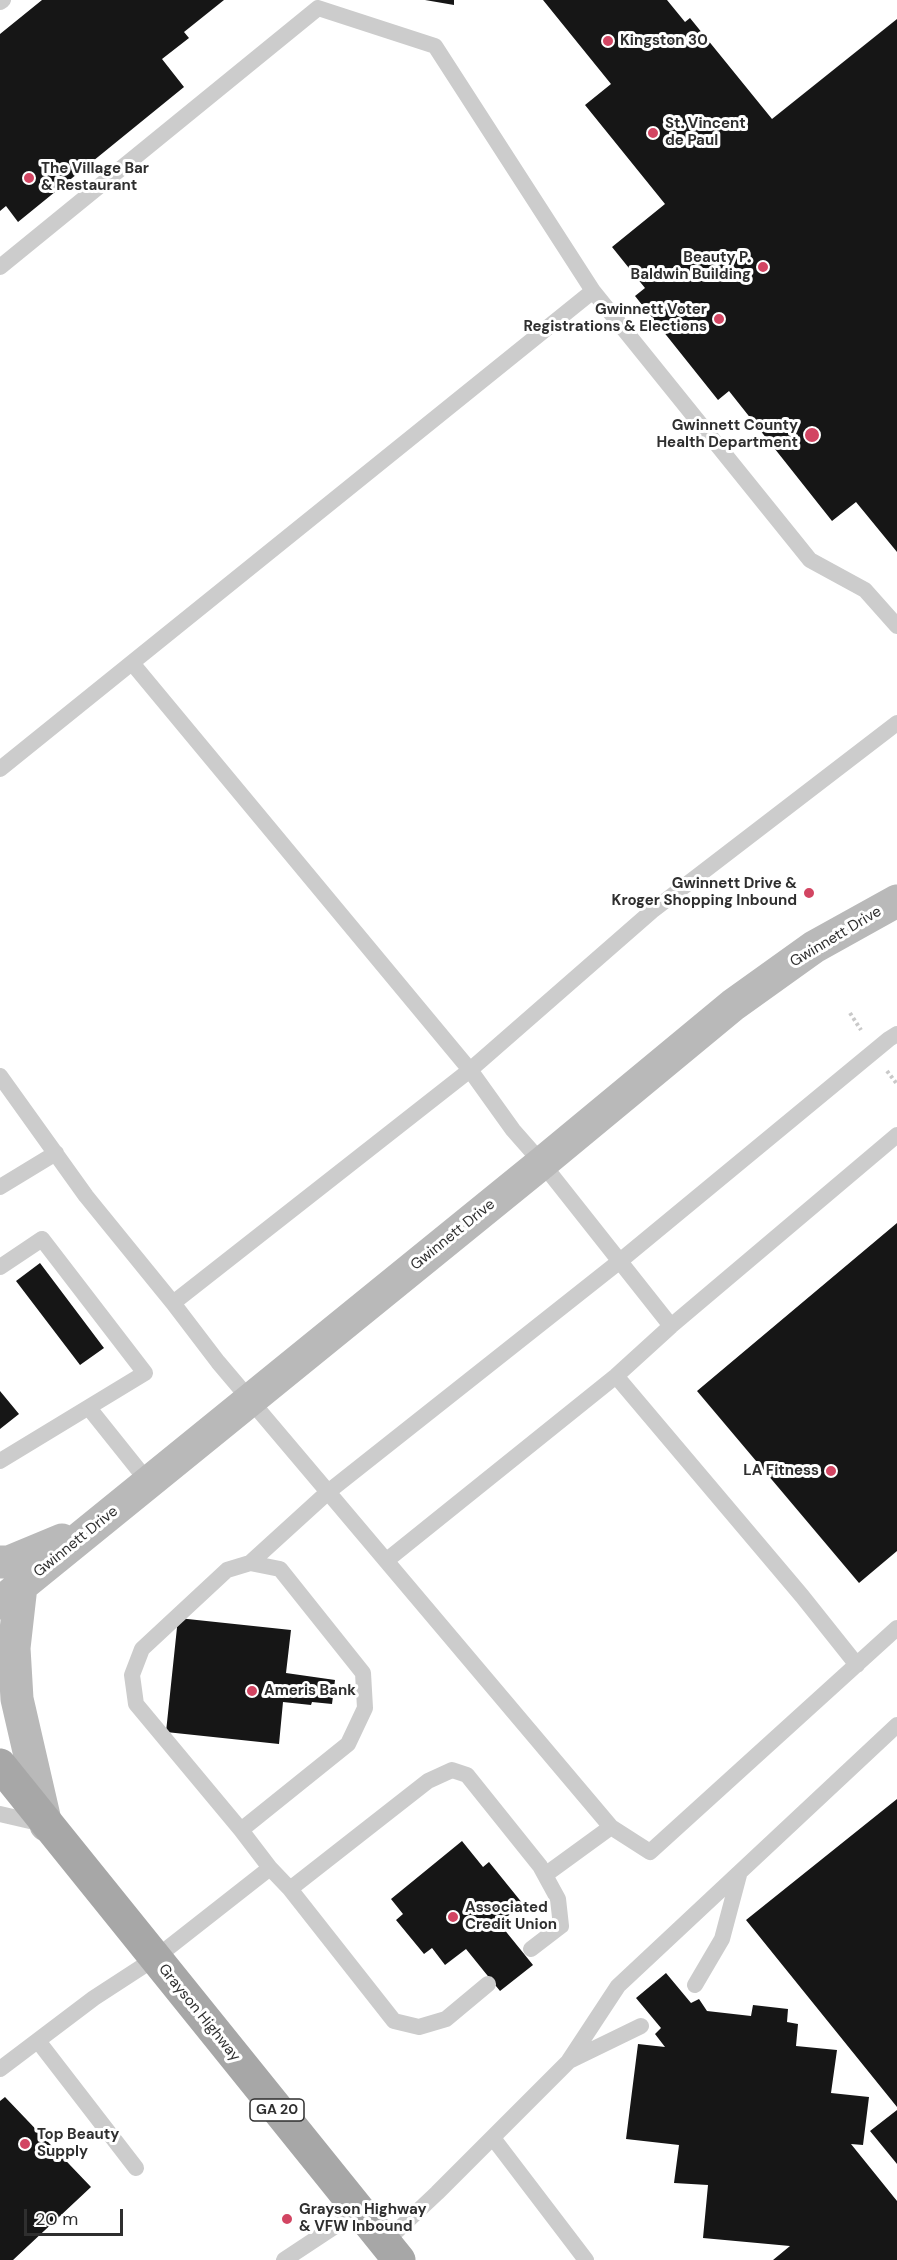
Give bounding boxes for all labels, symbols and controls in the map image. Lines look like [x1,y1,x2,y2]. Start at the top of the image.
place label: Kingston 30 [620,32,708,50]
marker: Kingston 30 [601,34,615,48]
place label: St. Vincent de Paul [665,115,746,150]
marker: St. Vincent de Paul [646,126,660,140]
place label: The Village Bar & Restaurant [41,160,149,195]
marker: The Village Bar & Restaurant [22,171,36,185]
place label: Beauty P. Baldwin Building [631,249,751,284]
marker: Beauty P. Baldwin Building [756,260,770,274]
place label: Gwinnett Voter Registrations & Elections [523,301,707,336]
marker: Gwinnett Voter Registrations & Elections [712,312,726,326]
place label: Gwinnett County Health Department [656,417,798,452]
marker: Gwinnett County Health Department [803,426,821,444]
place label: Gwinnett Drive & Kroger Shopping Inbound [612,875,797,910]
marker: Gwinnett Drive & Kroger Shopping Inbound [802,886,816,900]
street label: Gwinnett Drive [787,903,885,971]
street label: Gwinnett Drive [407,1196,499,1274]
place label: LA Fitness [743,1462,819,1480]
marker: LA Fitness [824,1464,838,1478]
street label: Gwinnett Drive [30,1503,122,1581]
place label: Ameris Bank [264,1682,356,1700]
marker: Ameris Bank [245,1684,259,1698]
place label: Associated Credit Union [465,1899,557,1934]
marker: Associated Credit Union [446,1910,460,1924]
street label: Grayson Highway [154,1961,244,2065]
road number: GA 20 [250,2099,304,2121]
place label: Top Beauty Supply [37,2126,119,2161]
marker: Top Beauty Supply [18,2137,32,2151]
scale bar [27,2197,126,2235]
place label: Grayson Highway & VFW Inbound [299,2201,426,2236]
text: 20 m [35,2207,78,2231]
marker: Grayson Highway & VFW Inbound [280,2212,294,2226]

